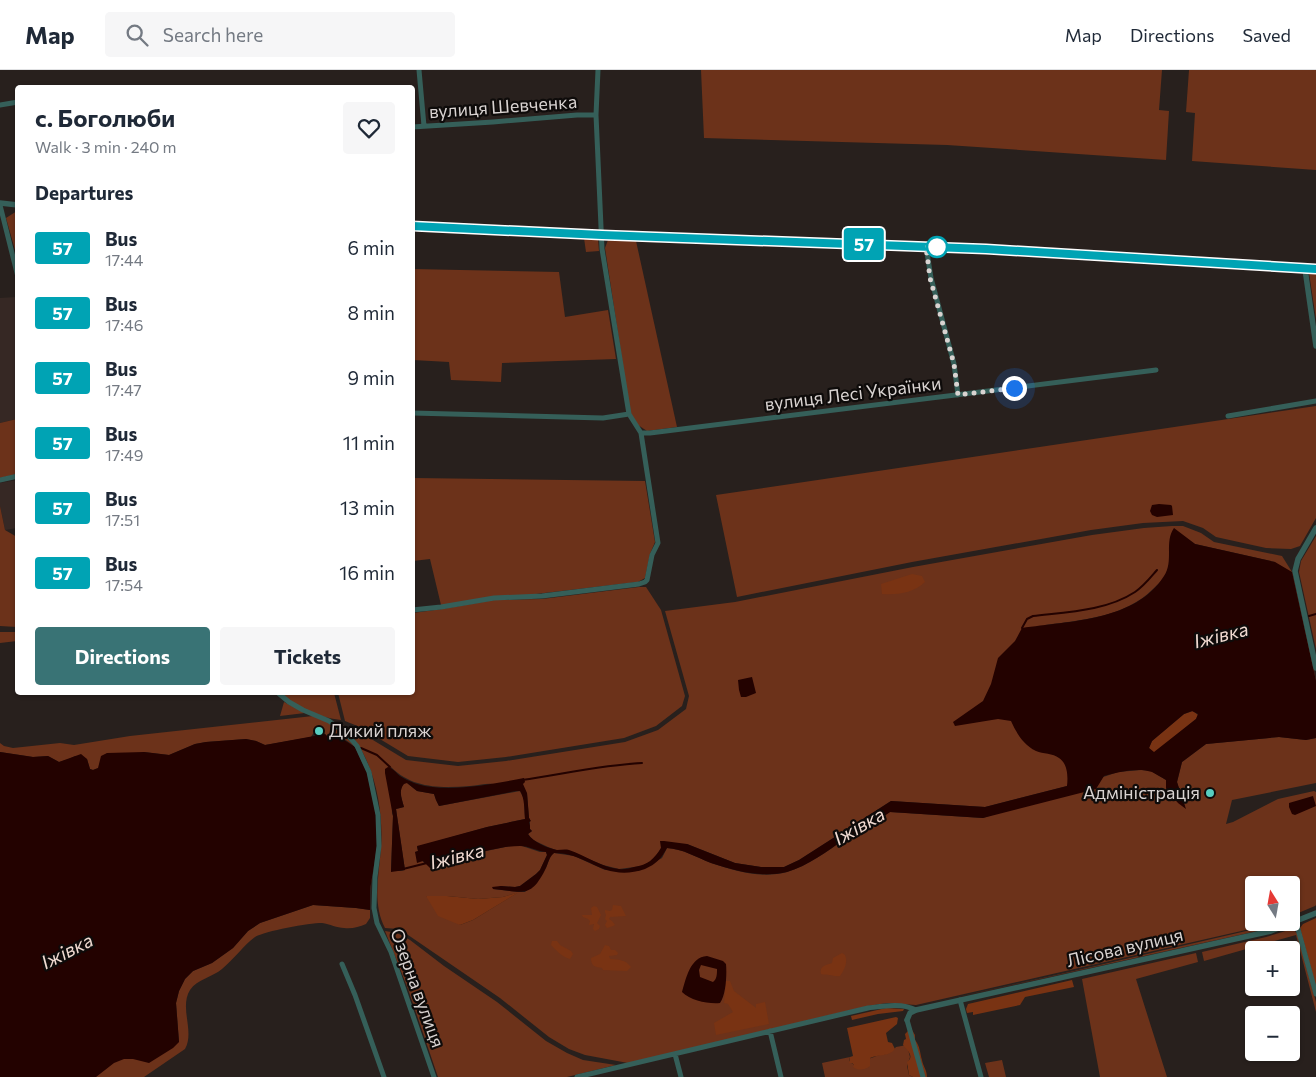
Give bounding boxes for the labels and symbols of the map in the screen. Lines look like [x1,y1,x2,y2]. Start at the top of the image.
street label: вулиця Шевченка [428,90,578,122]
line badge: 57 [842,228,886,260]
unlabelled marker [926,236,948,258]
street label: вулиця Лесі Українки [763,371,942,415]
your location [1002,376,1027,401]
water label: Іжівка [1191,617,1251,652]
place label: Дикий пляж [329,719,432,741]
marker: Дикий пляж [313,725,325,737]
place label: Адміністрація [1083,781,1200,803]
marker: Адміністрація [1204,787,1216,799]
water label: Іжівка [829,802,889,849]
water label: Іжівка [427,838,487,873]
north arrow [1245,876,1300,931]
street label: Лісова вулиця [1064,923,1185,971]
street label: Озерна вулиця [386,925,450,1050]
water label: Іжівка [37,928,97,973]

